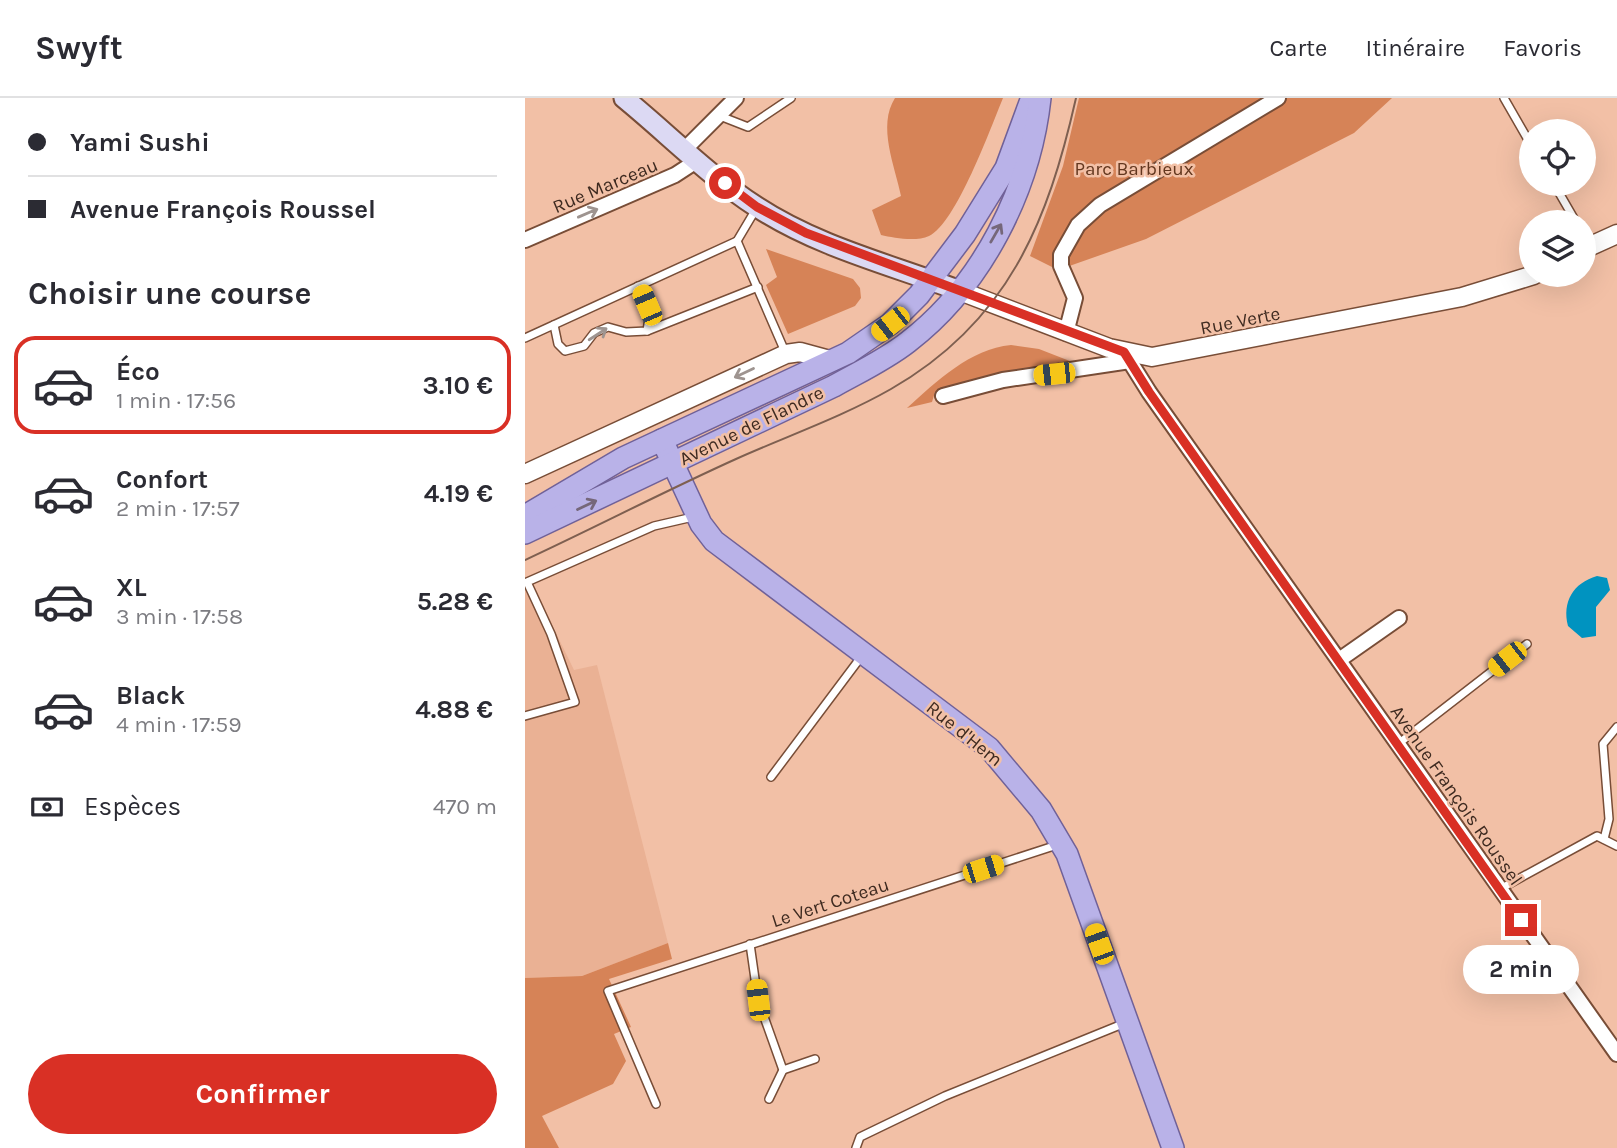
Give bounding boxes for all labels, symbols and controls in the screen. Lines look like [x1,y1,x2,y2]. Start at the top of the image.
text: Swyft [35,29,123,67]
text: Carte [1269,34,1327,62]
text: Itinéraire [1365,34,1465,62]
text: Favoris [1503,34,1582,62]
map controls [1519,119,1596,287]
button: locate [1519,119,1596,196]
text: Yami Sushi [70,127,210,158]
street label: Rue Marceau [549,154,661,218]
park label: Parc Barbieux [1074,158,1194,180]
route start [709,167,741,199]
text: Avenue François Roussel [70,194,376,225]
one-way arrow [576,206,598,219]
button: layers [1519,210,1596,287]
one-way arrow [989,224,1003,244]
text: Choisir une course [28,275,311,312]
car [630,282,665,328]
street label: Rue Verte [1198,302,1282,340]
car [867,303,914,345]
one-way arrow [588,326,607,341]
icon: car [32,354,95,417]
text: Éco [116,356,160,387]
car [1033,361,1076,387]
one-way arrow [734,367,755,380]
text: 3.10 € [422,370,493,401]
street label: Avenue de Flandre [676,381,827,470]
text: 1 min · 17:56 [116,387,236,414]
icon: car [32,462,95,525]
text: Confort [116,464,208,495]
text: 4.19 € [424,478,493,509]
text: 2 min · 17:57 [116,495,240,522]
one-way arrow [576,498,597,511]
icon: car [32,570,95,633]
text: XL [116,572,147,603]
text: 5.28 € [417,586,493,617]
text: 3 min · 17:58 [116,603,243,630]
car [1484,638,1531,680]
icon: car [32,678,95,741]
text: Black [116,680,185,711]
text: 4.88 € [415,694,493,725]
street label: Rue d'Hem [922,696,1007,771]
street label: Avenue François Roussel [1386,701,1527,890]
text: 4 min · 17:59 [116,711,242,738]
icon: cash [28,788,66,826]
text: Espèces [84,791,181,822]
text: 470 m [433,793,497,820]
car [960,853,1007,885]
street label: Le Vert Coteau [769,874,892,932]
route end [1505,904,1537,936]
car [1082,921,1117,967]
callout: 2 min [1463,944,1579,994]
text: 2 min [1489,956,1553,983]
car [746,978,771,1022]
button: Confirmer [28,1054,497,1134]

